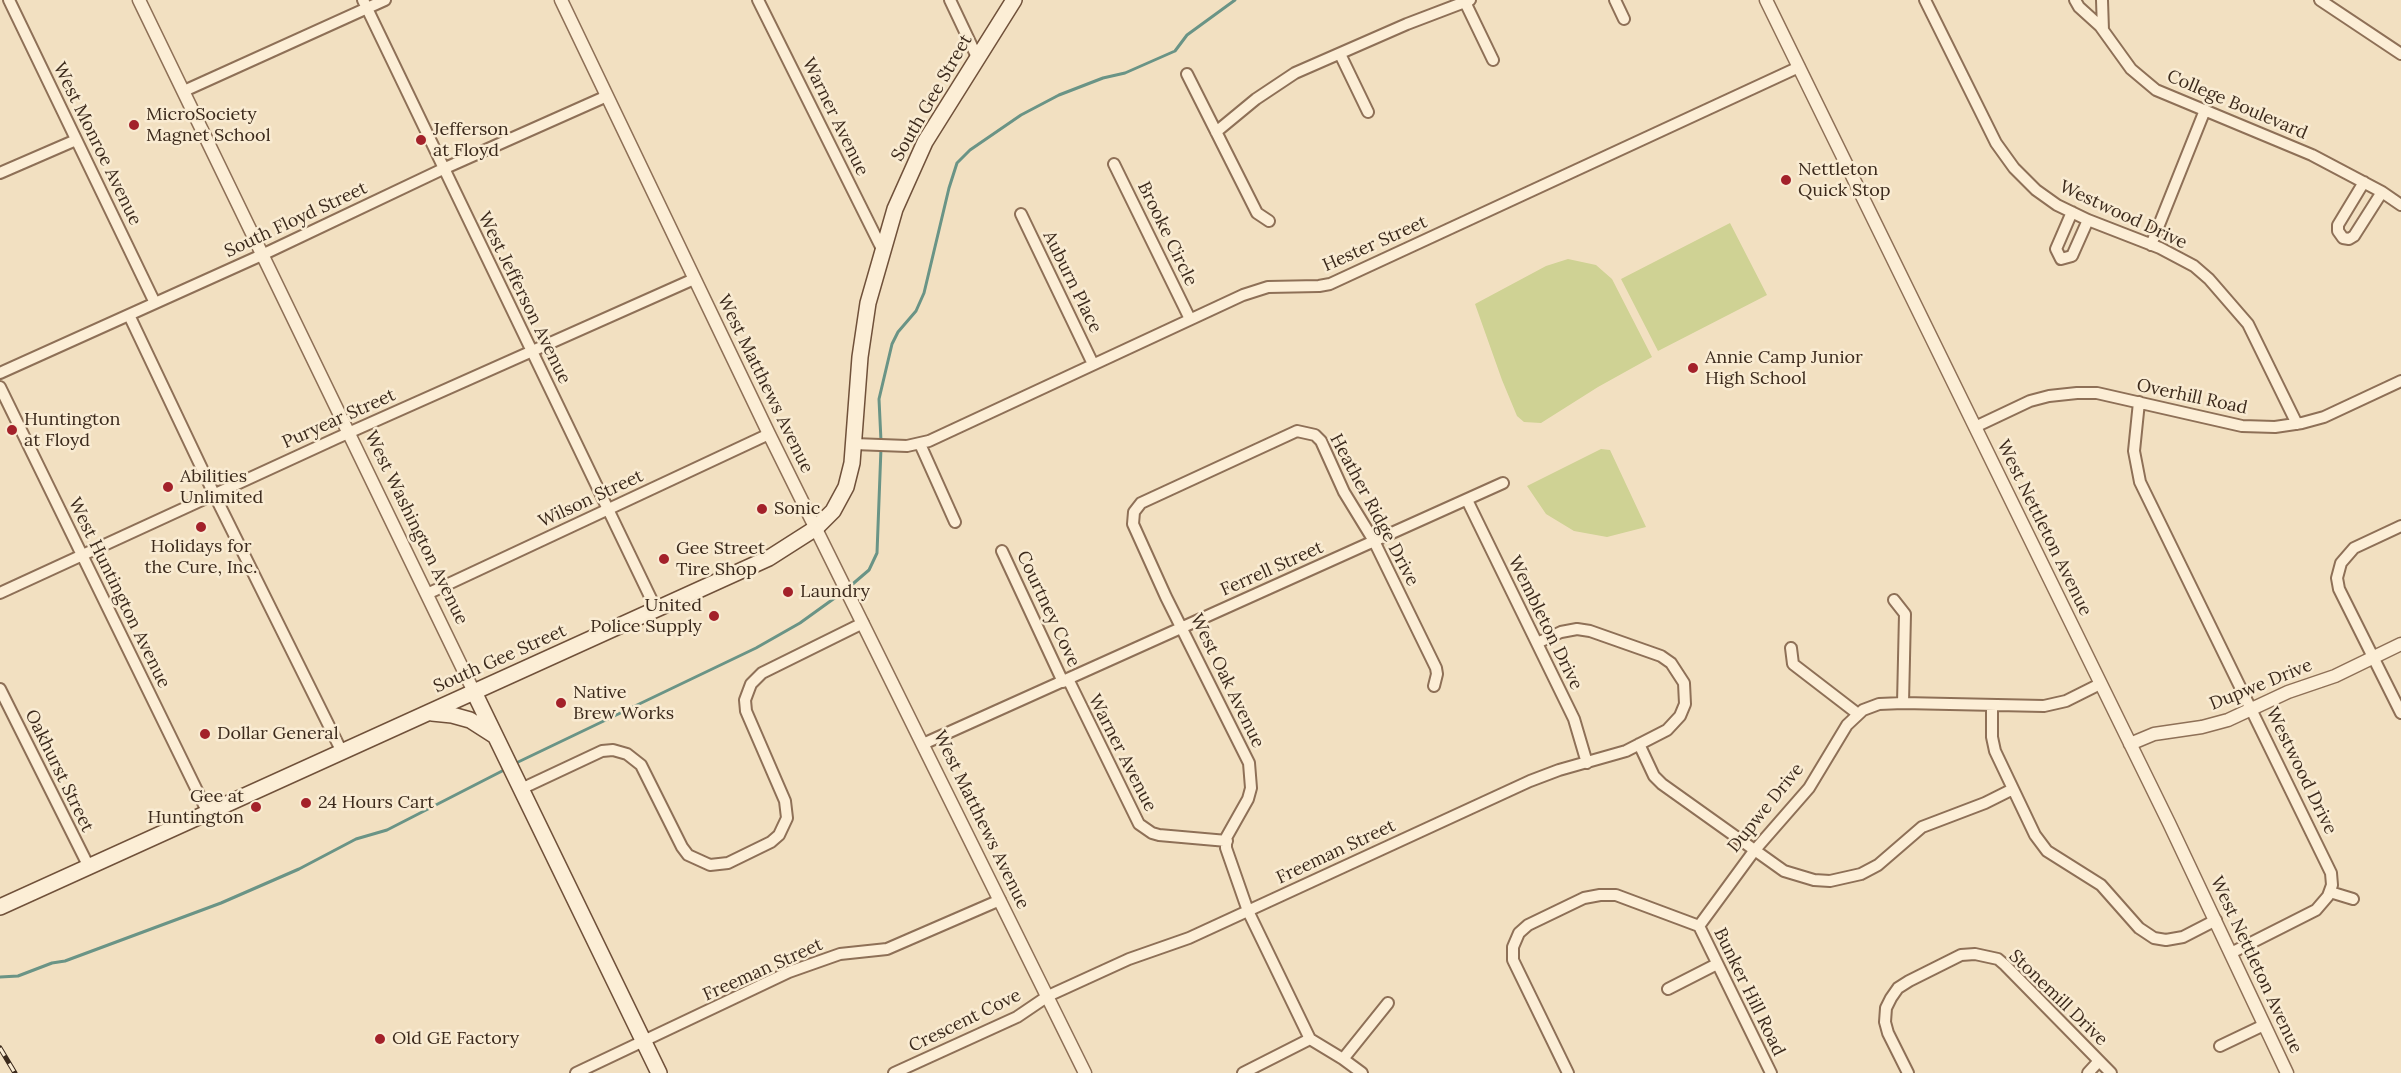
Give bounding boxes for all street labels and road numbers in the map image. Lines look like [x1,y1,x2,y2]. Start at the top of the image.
street label: South Gee Street [887,31,977,165]
street label: Warner Avenue [797,54,873,180]
street label: West Monroe Avenue [48,59,146,229]
street label: College Boulevard [2163,66,2311,144]
street label: Westwood Drive [2056,176,2190,254]
street label: South Floyd Street [221,177,371,263]
street label: Brooke Circle [1132,178,1202,290]
street label: West Jefferson Avenue [473,208,575,388]
street label: Hester Street [1319,211,1431,277]
street label: Auburn Place [1038,227,1106,337]
street label: West Matthews Avenue [712,291,818,477]
street label: Overhill Road [2135,375,2249,419]
street label: Puryear Street [279,384,399,454]
street label: West Washington Avenue [360,428,472,628]
street label: Heather Ridge Drive [1325,430,1423,590]
street label: West Nettleton Avenue [1992,437,2096,619]
street label: Wilson Street [535,465,647,533]
street label: West Huntington Avenue [63,494,175,692]
street label: Ferrell Street [1217,537,1327,601]
street label: Courtney Cove [1012,548,1084,670]
street label: Wembleton Drive [1503,553,1587,693]
street label: West Oak Avenue [1185,611,1269,751]
street label: South Gee Street [430,620,570,698]
street label: Dupwe Drive [2207,655,2315,715]
street label: Warner Avenue [1083,691,1161,815]
street label: Westwood Drive [2261,704,2341,838]
street label: Oakhurst Street [20,706,98,836]
street label: West Matthews Avenue [928,727,1034,913]
street label: Dupwe Drive [1723,759,1809,857]
street label: Freeman Street [1273,815,1399,889]
street label: West Nettleton Avenue [2205,873,2307,1057]
street label: Bunker Hill Road [1709,924,1789,1060]
street label: Freeman Street [700,934,826,1006]
street label: Stonemill Drive [2004,945,2112,1051]
street label: Crescent Cove [906,985,1024,1057]

